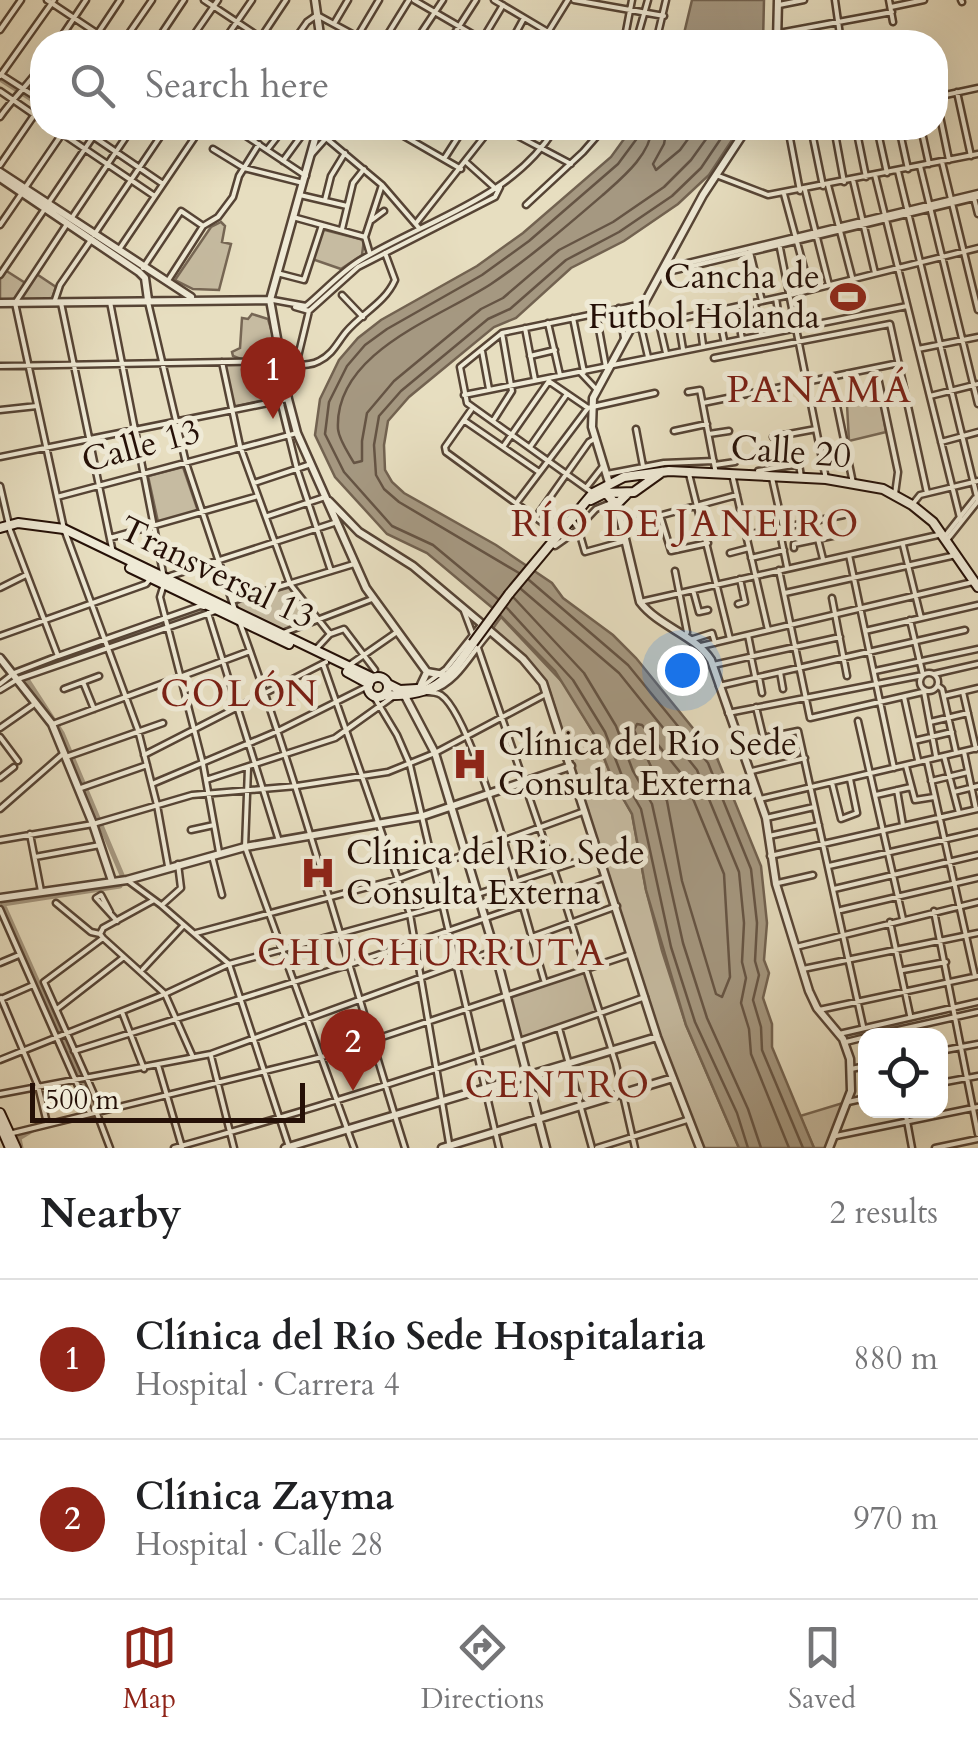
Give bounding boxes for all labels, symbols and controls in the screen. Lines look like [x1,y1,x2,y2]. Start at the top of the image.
search box [30,30,948,140]
icon: search [65,58,120,113]
text: Search here [145,59,329,111]
place label: Cancha de Futbol Holanda [588,253,820,341]
sports icon: Cancha de Futbol Holanda [829,278,867,316]
pin: 1 [240,336,306,419]
district label: PANAMÁ [727,364,913,416]
street label: Calle 13 [76,407,206,485]
street label: Calle 20 [729,424,853,480]
district label: RÍO DE JANEIRO [511,498,861,550]
street label: Transversal 13 [111,505,323,641]
your location [657,645,708,696]
district label: COLÓN [160,668,320,720]
place label: Clínica del Río Sede Consulta Externa [498,720,797,808]
hospital icon: Clínica del Río Sede Consulta Externa [451,745,489,783]
place label: Clínica del Rio Sede Consulta Externa [346,829,645,917]
hospital icon: Clínica del Rio Sede Consulta Externa [299,854,337,892]
district label: CHUCHURRUTA [257,927,607,979]
pin: 2 [320,1008,386,1091]
map controls [858,1028,948,1118]
button: locate [858,1028,948,1118]
district label: CENTRO [465,1059,651,1111]
scale bar [30,1078,305,1122]
text: 500 m [45,1081,119,1119]
text: Nearby [40,1185,182,1242]
text: 2 results [830,1191,938,1235]
text: Clínica del Río Sede Hospitalaria [135,1311,706,1363]
text: 1 [64,1337,81,1381]
text: 880 m [853,1337,938,1381]
text: Hospital · Carrera 4 [135,1363,400,1407]
text: Clínica Zayma [135,1471,394,1523]
text: 2 [64,1497,81,1541]
text: 970 m [853,1497,938,1541]
text: Hospital · Calle 28 [135,1523,384,1567]
tab: Map [122,1620,177,1718]
tab: Directions [421,1620,544,1718]
tab: Saved [788,1620,856,1718]

